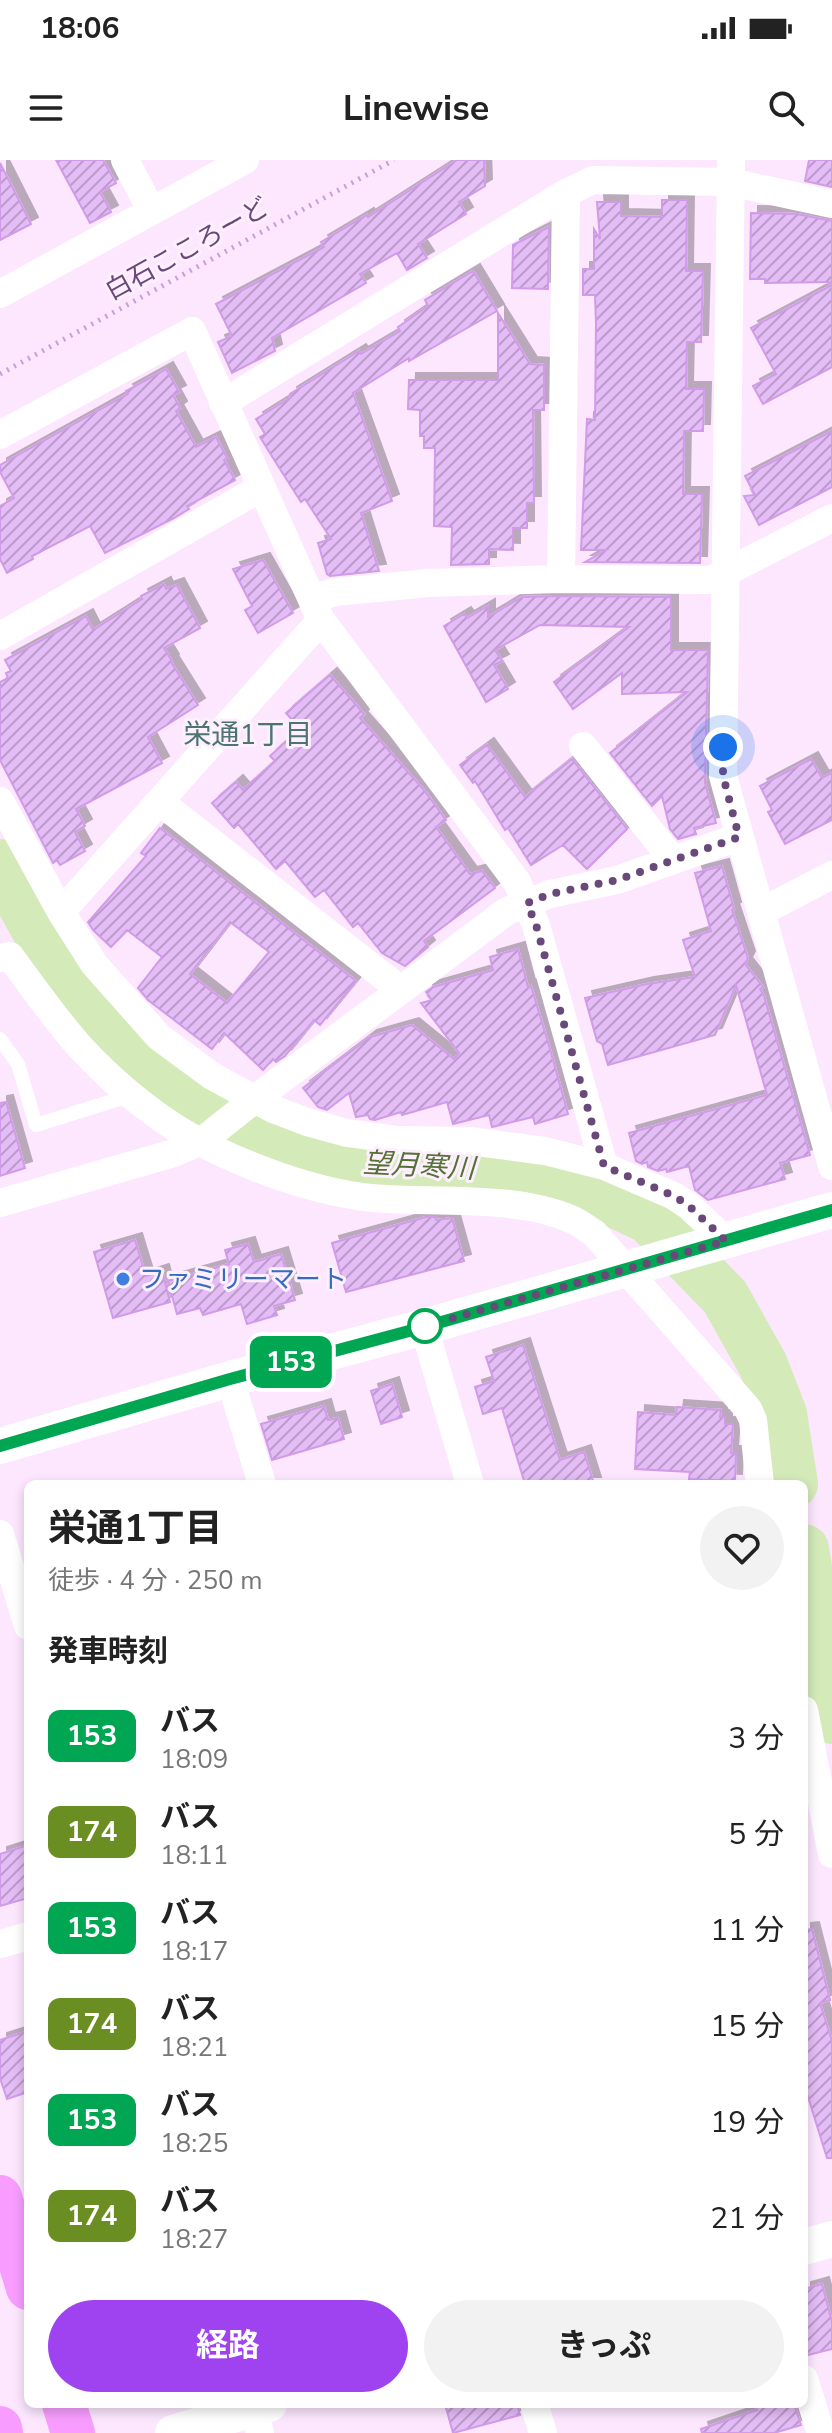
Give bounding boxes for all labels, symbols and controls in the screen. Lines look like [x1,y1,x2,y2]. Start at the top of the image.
text: 18:06 [40,8,119,49]
text: Linewise [343,84,489,133]
icon: menu [24,86,68,130]
icon: search [764,86,808,130]
street label: 白石こころーど [99,190,275,308]
district label: 栄通1丁目 [184,716,312,754]
your location [703,727,743,767]
water label: 望月寒川 [362,1144,479,1188]
place label: ファミリーマート [139,1262,347,1297]
marker: ファミリーマート [114,1270,132,1288]
unlabelled marker [408,1309,442,1343]
line badge: 153 [245,1336,337,1388]
text: 153 [266,1343,316,1381]
text: 栄通1丁目 [48,1503,223,1554]
button: heart [700,1506,784,1590]
text: 徒歩 · 4 分 · 250 m [48,1563,263,1598]
text: 発車時刻 [48,1631,168,1672]
text: バス [160,1701,220,1742]
text: 153 [67,1717,117,1755]
text: 3 分 [728,1718,784,1759]
text: 18:09 [160,1742,228,1777]
text: バス [160,1797,220,1838]
text: 174 [67,1813,117,1851]
text: 5 分 [728,1814,784,1855]
text: 18:11 [160,1838,228,1873]
text: バス [160,1893,220,1934]
text: 153 [67,1909,117,1947]
text: 11 分 [710,1910,784,1951]
text: 18:17 [160,1934,228,1969]
text: バス [160,1989,220,2030]
text: 174 [67,2005,117,2043]
text: 15 分 [710,2006,784,2047]
text: 18:21 [160,2030,228,2065]
text: バス [160,2085,220,2126]
text: 153 [67,2101,117,2139]
text: 19 分 [710,2102,784,2143]
text: 18:25 [160,2126,228,2161]
text: バス [160,2181,220,2222]
text: 174 [67,2197,117,2235]
text: 21 分 [710,2198,784,2239]
text: 18:27 [160,2222,228,2257]
button: 経路 [48,2300,408,2392]
button: きっぷ [424,2300,784,2392]

